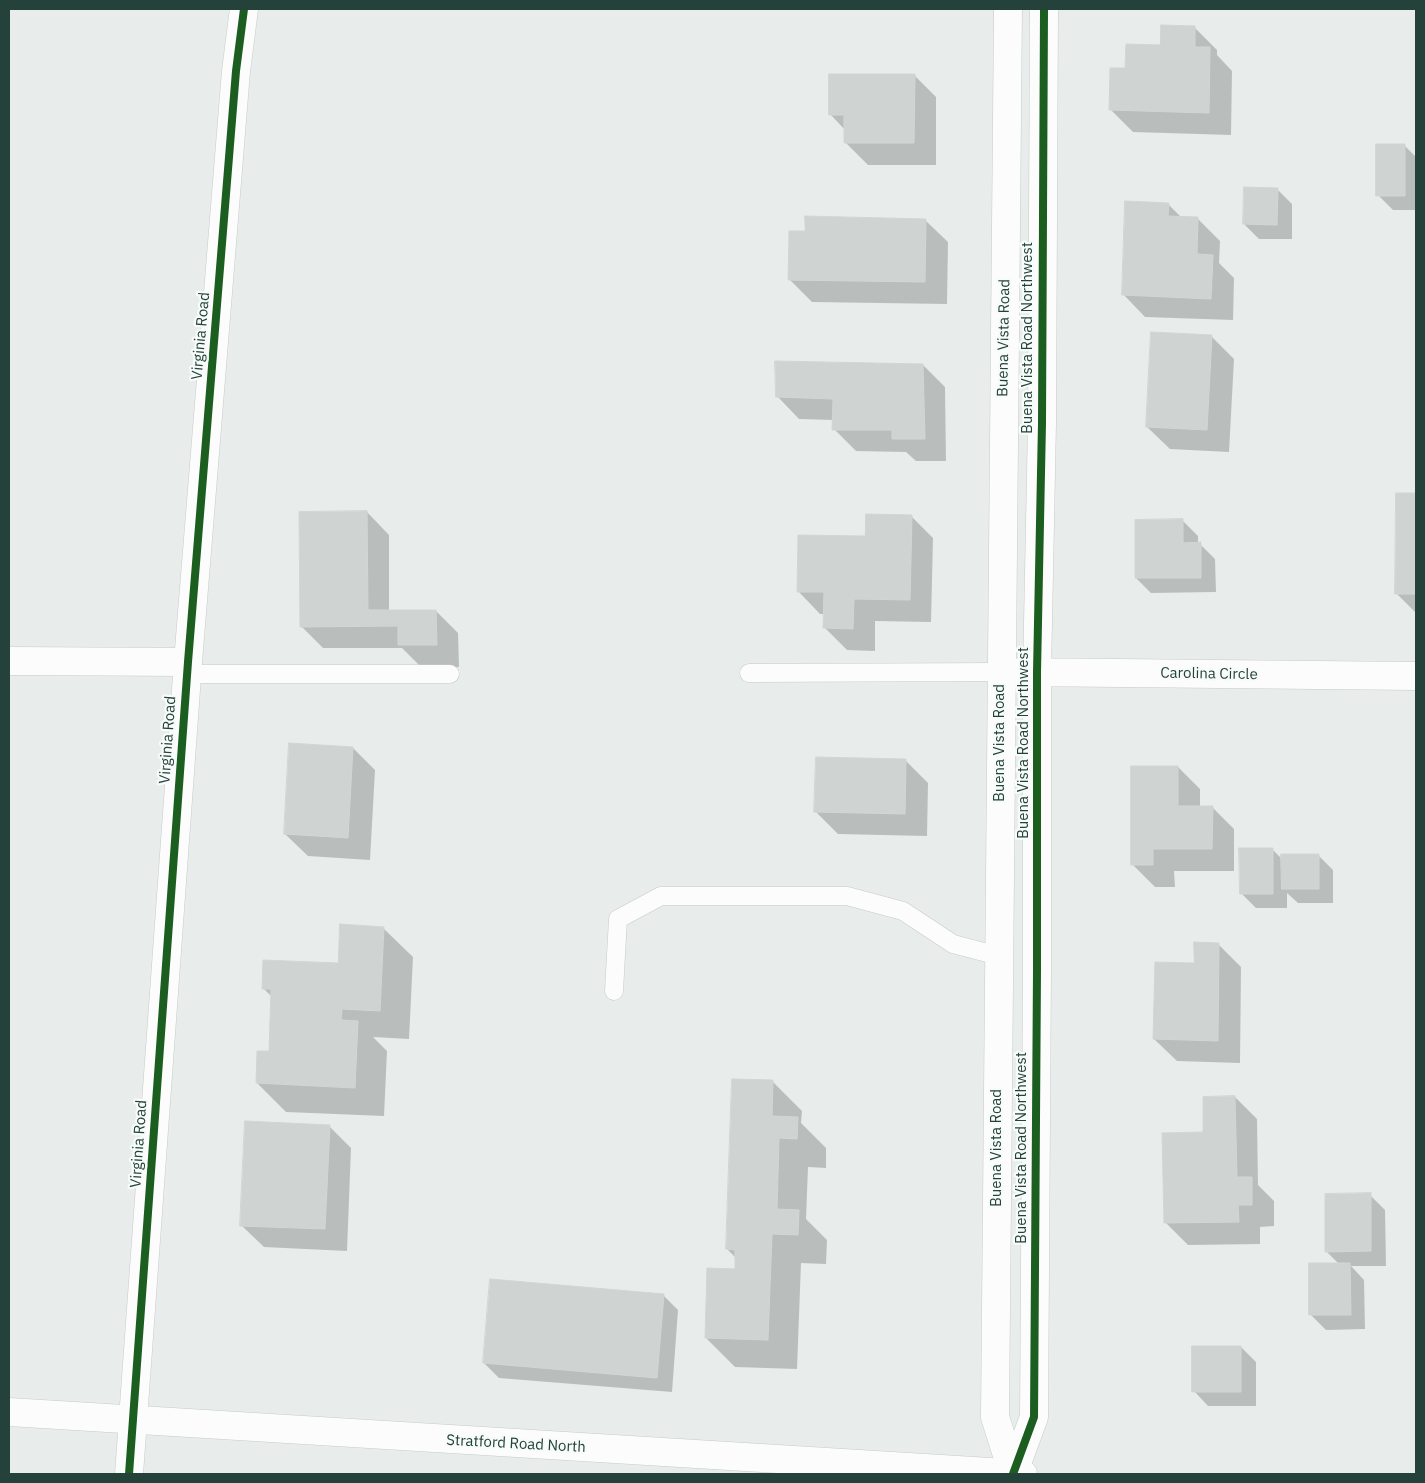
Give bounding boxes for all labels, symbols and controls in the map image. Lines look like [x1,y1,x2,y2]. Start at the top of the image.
street label: Buena Vista Road Northwest [1019,242,1037,434]
street label: Buena Vista Road [994,279,1014,397]
street label: Virginia Road [188,291,214,381]
street label: Buena Vista Road Northwest [1015,647,1033,839]
street label: Carolina Circle [1160,664,1258,684]
street label: Buena Vista Road [991,684,1009,802]
street label: Virginia Road [156,695,180,785]
street label: Buena Vista Road Northwest [1013,1052,1031,1244]
street label: Buena Vista Road [988,1089,1006,1207]
street label: Virginia Road [127,1099,151,1189]
street label: Stratford Road North [446,1431,586,1457]

